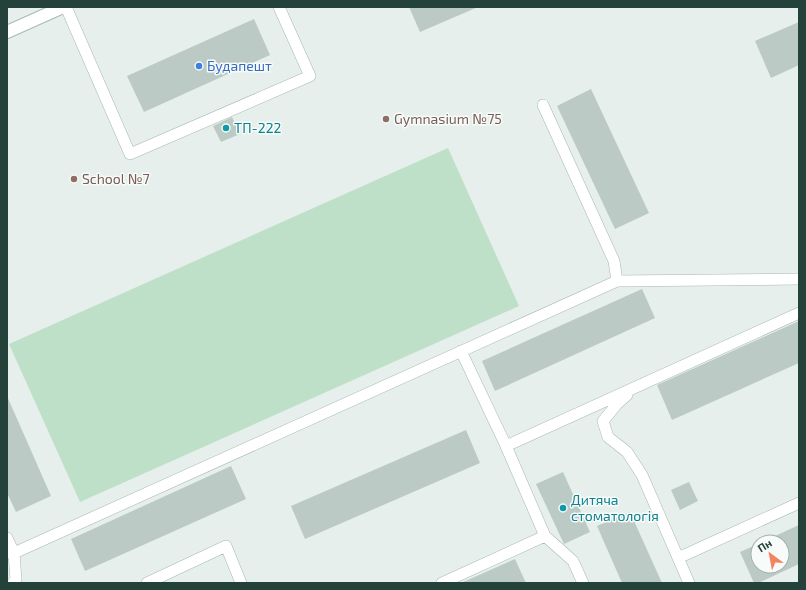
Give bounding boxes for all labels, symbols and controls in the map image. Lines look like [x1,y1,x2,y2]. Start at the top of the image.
place label: Будапешт [207,57,272,74]
marker: Будапешт [194,61,204,71]
place label: Gymnasium №75 [394,110,502,127]
marker: Gymnasium №75 [381,114,391,124]
place label: ТП-222 [234,119,282,136]
marker: ТП-222 [221,123,231,133]
place label: School №7 [82,170,150,187]
marker: School №7 [69,174,79,184]
place label: Дитяча стоматологія [571,491,659,524]
marker: Дитяча стоматологія [558,503,568,513]
north arrow [750,534,790,574]
text: Пн [755,536,774,554]

